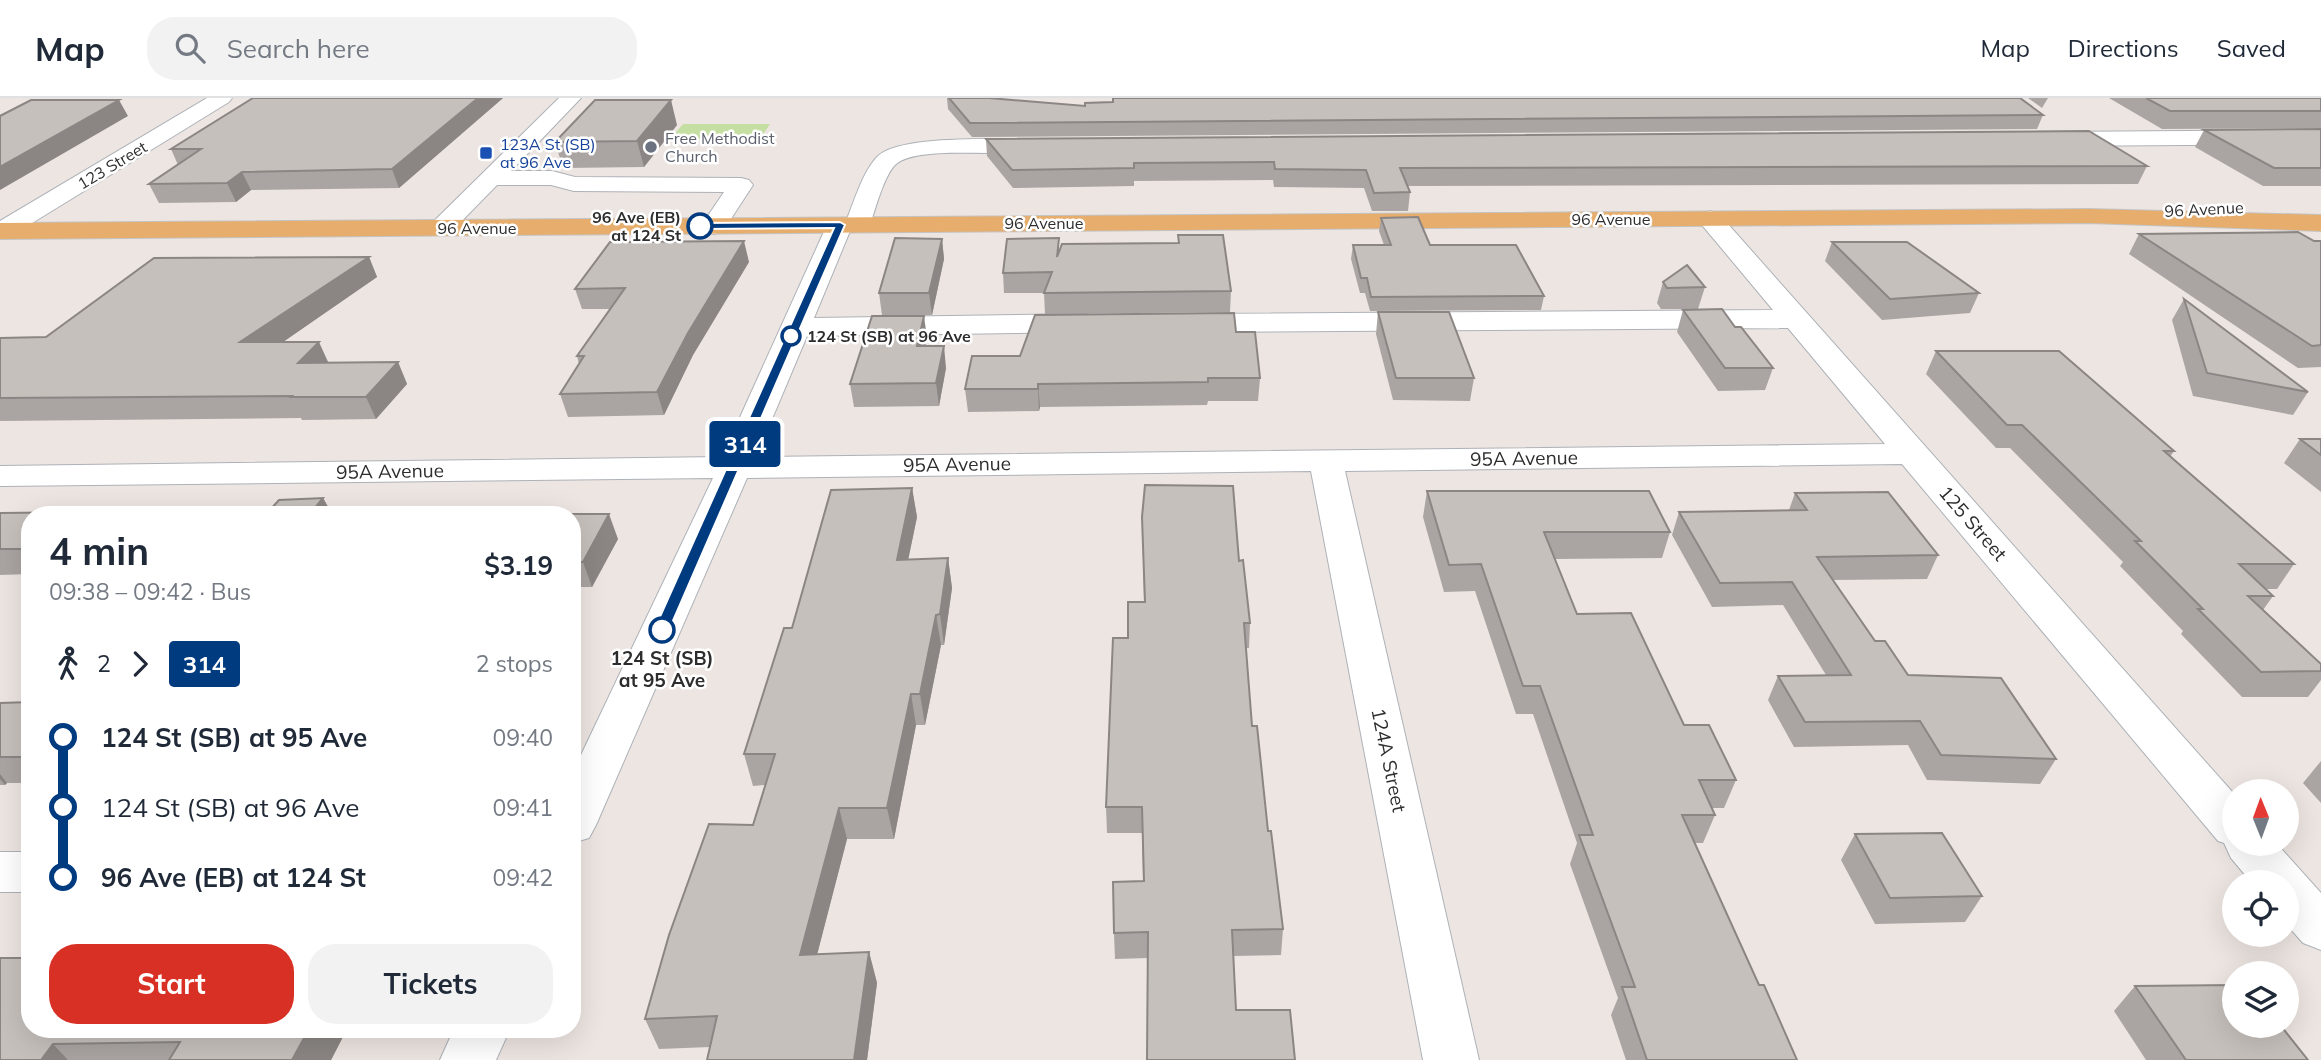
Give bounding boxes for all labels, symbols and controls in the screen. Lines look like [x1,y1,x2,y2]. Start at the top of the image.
search box [147,17,637,80]
text: Map [35,28,105,69]
icon: search [171,29,209,67]
text: Search here [227,32,370,65]
text: Map [1980,33,2030,63]
text: Directions [2068,33,2179,63]
text: Saved [2217,33,2286,63]
place label: Free Methodist Church [665,128,775,166]
place label: 123A St (SB) at 96 Ave [500,134,595,172]
street label: 123 Street [74,136,151,193]
marker: Free Methodist Church [643,139,659,155]
marker: 123A St (SB) at 96 Ave [478,145,494,161]
street label: 96 Avenue [2164,197,2244,221]
place label: 96 Ave (EB) at 124 St [592,207,681,245]
street label: 96 Avenue [1571,209,1651,229]
marker: 96 Ave (EB) at 124 St [687,213,713,239]
street label: 96 Avenue [1004,213,1084,233]
street label: 96 Avenue [437,218,517,238]
marker: 124 St (SB) at 96 Ave [781,326,801,346]
place label: 124 St (SB) at 96 Ave [807,326,971,346]
line badge: 314 [705,421,785,467]
text: 314 [723,429,767,459]
street label: 95A Avenue [1470,445,1578,471]
street label: 95A Avenue [903,451,1011,477]
street label: 95A Avenue [336,458,444,484]
street label: 125 Street [1934,481,2012,566]
text: 4 min [49,527,149,575]
text: $3.19 [484,549,553,582]
text: 09:38 – 09:42 · Bus [49,577,251,606]
marker: 124 St (SB) at 95 Ave [649,617,675,643]
icon: walk [49,645,87,683]
icon: forward [121,645,159,683]
place label: 124 St (SB) at 95 Ave [611,646,713,692]
text: 2 [97,649,111,678]
text: 314 [183,649,226,679]
text: 2 stops [476,649,553,678]
street label: 124A Street [1366,706,1412,815]
text: 124 St (SB) at 95 Ave [101,721,367,754]
text: 09:40 [493,723,553,752]
north arrow [2222,779,2300,856]
map controls [2222,779,2299,1038]
text: 124 St (SB) at 96 Ave [101,791,359,824]
text: 09:41 [493,793,553,822]
text: 96 Ave (EB) at 124 St [101,861,366,894]
text: 09:42 [493,863,553,892]
button: locate [2222,870,2299,947]
button: Start [49,944,294,1024]
button: Tickets [308,944,553,1024]
button: layers [2222,961,2299,1038]

